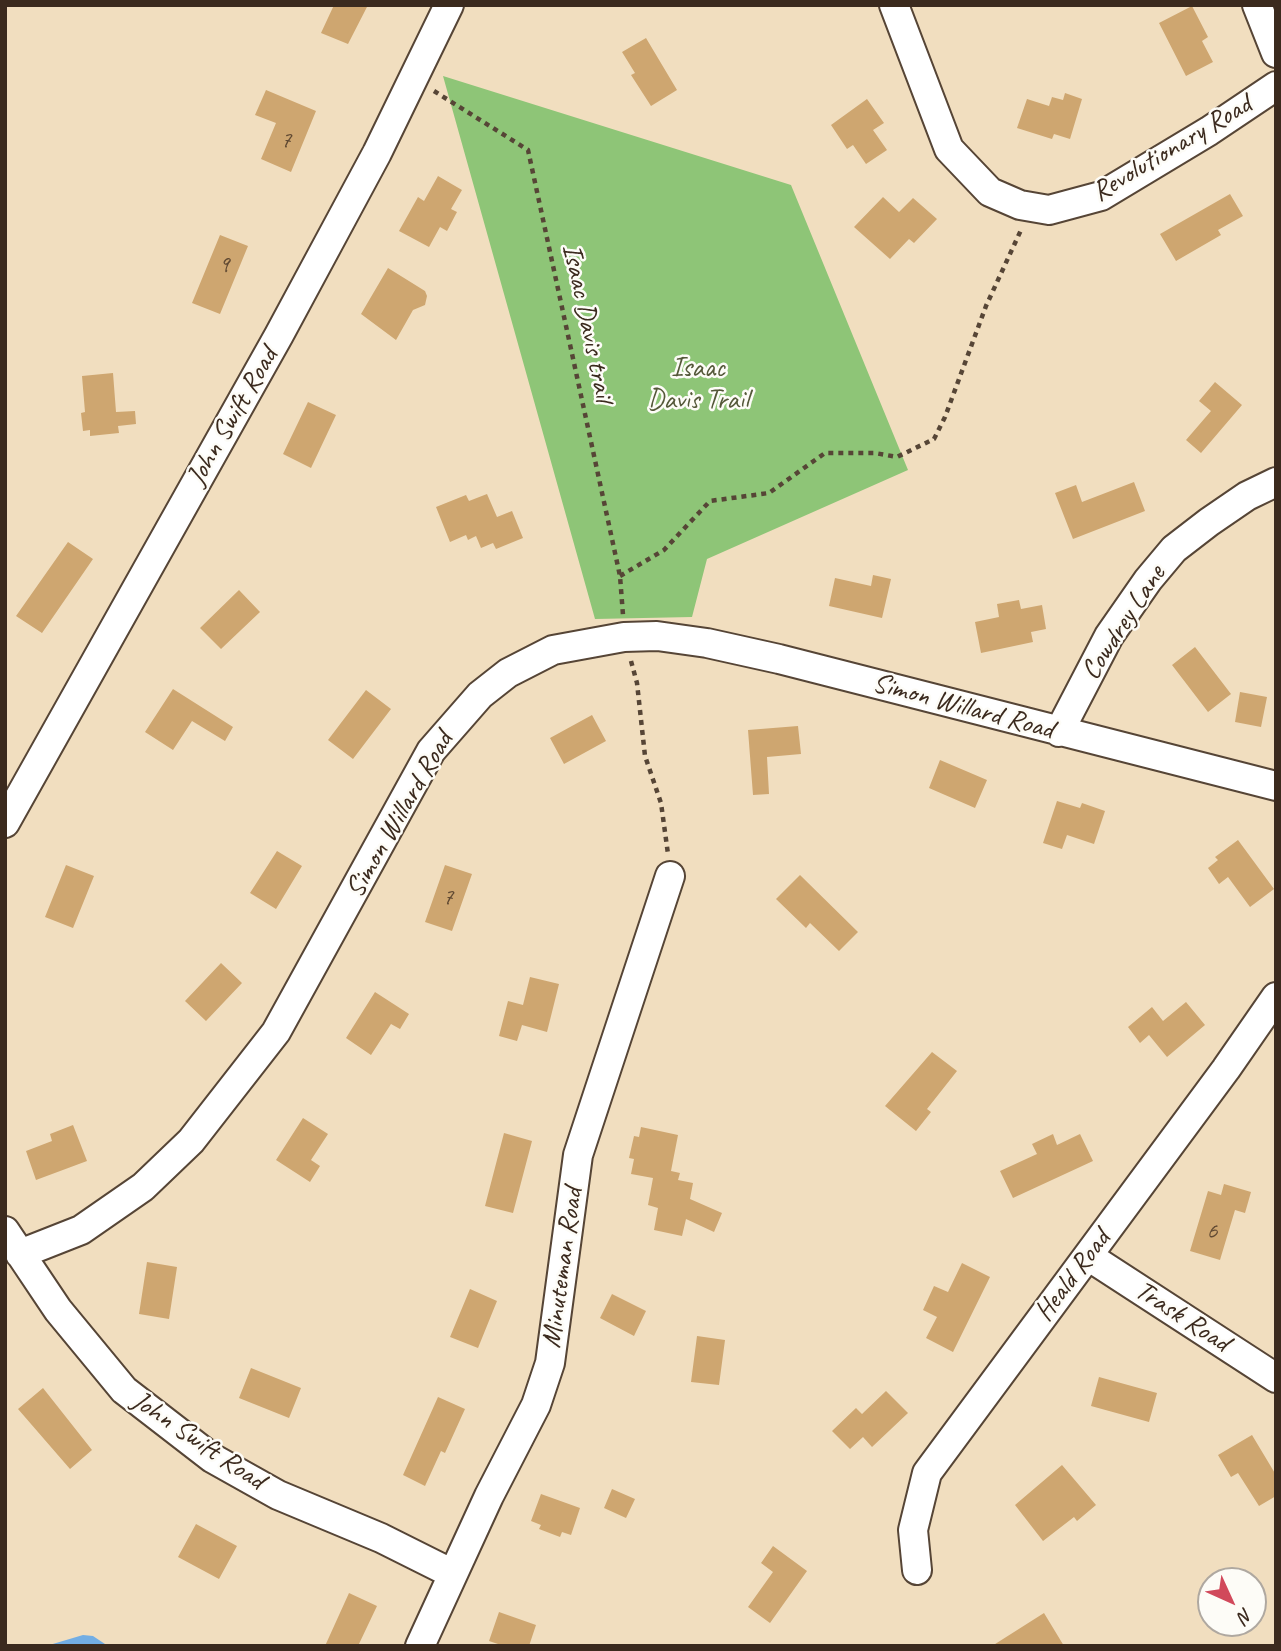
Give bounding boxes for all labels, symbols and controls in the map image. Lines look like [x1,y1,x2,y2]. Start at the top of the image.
street label: Revolutionary Road [1086,88,1258,210]
house number: 7 [281,127,291,155]
street label: Isaac Davis trail [554,241,620,405]
house number: 9 [219,252,229,280]
street label: John Swift Road [180,342,286,492]
park label: Isaac Davis Trail [647,352,749,418]
street label: Cowdrey Lane [1075,559,1173,687]
street label: Simon Willard Road [869,667,1057,747]
street label: Simon Willard Road [339,726,461,904]
house number: 7 [443,884,453,912]
street label: Minuteman Road [535,1186,591,1350]
house number: 6 [1207,1218,1217,1246]
street label: Heald Road [1028,1224,1118,1328]
street label: Trask Road [1128,1274,1236,1360]
street label: John Swift Road [125,1384,271,1498]
north arrow [1197,1567,1267,1637]
text: N [1233,1603,1258,1628]

